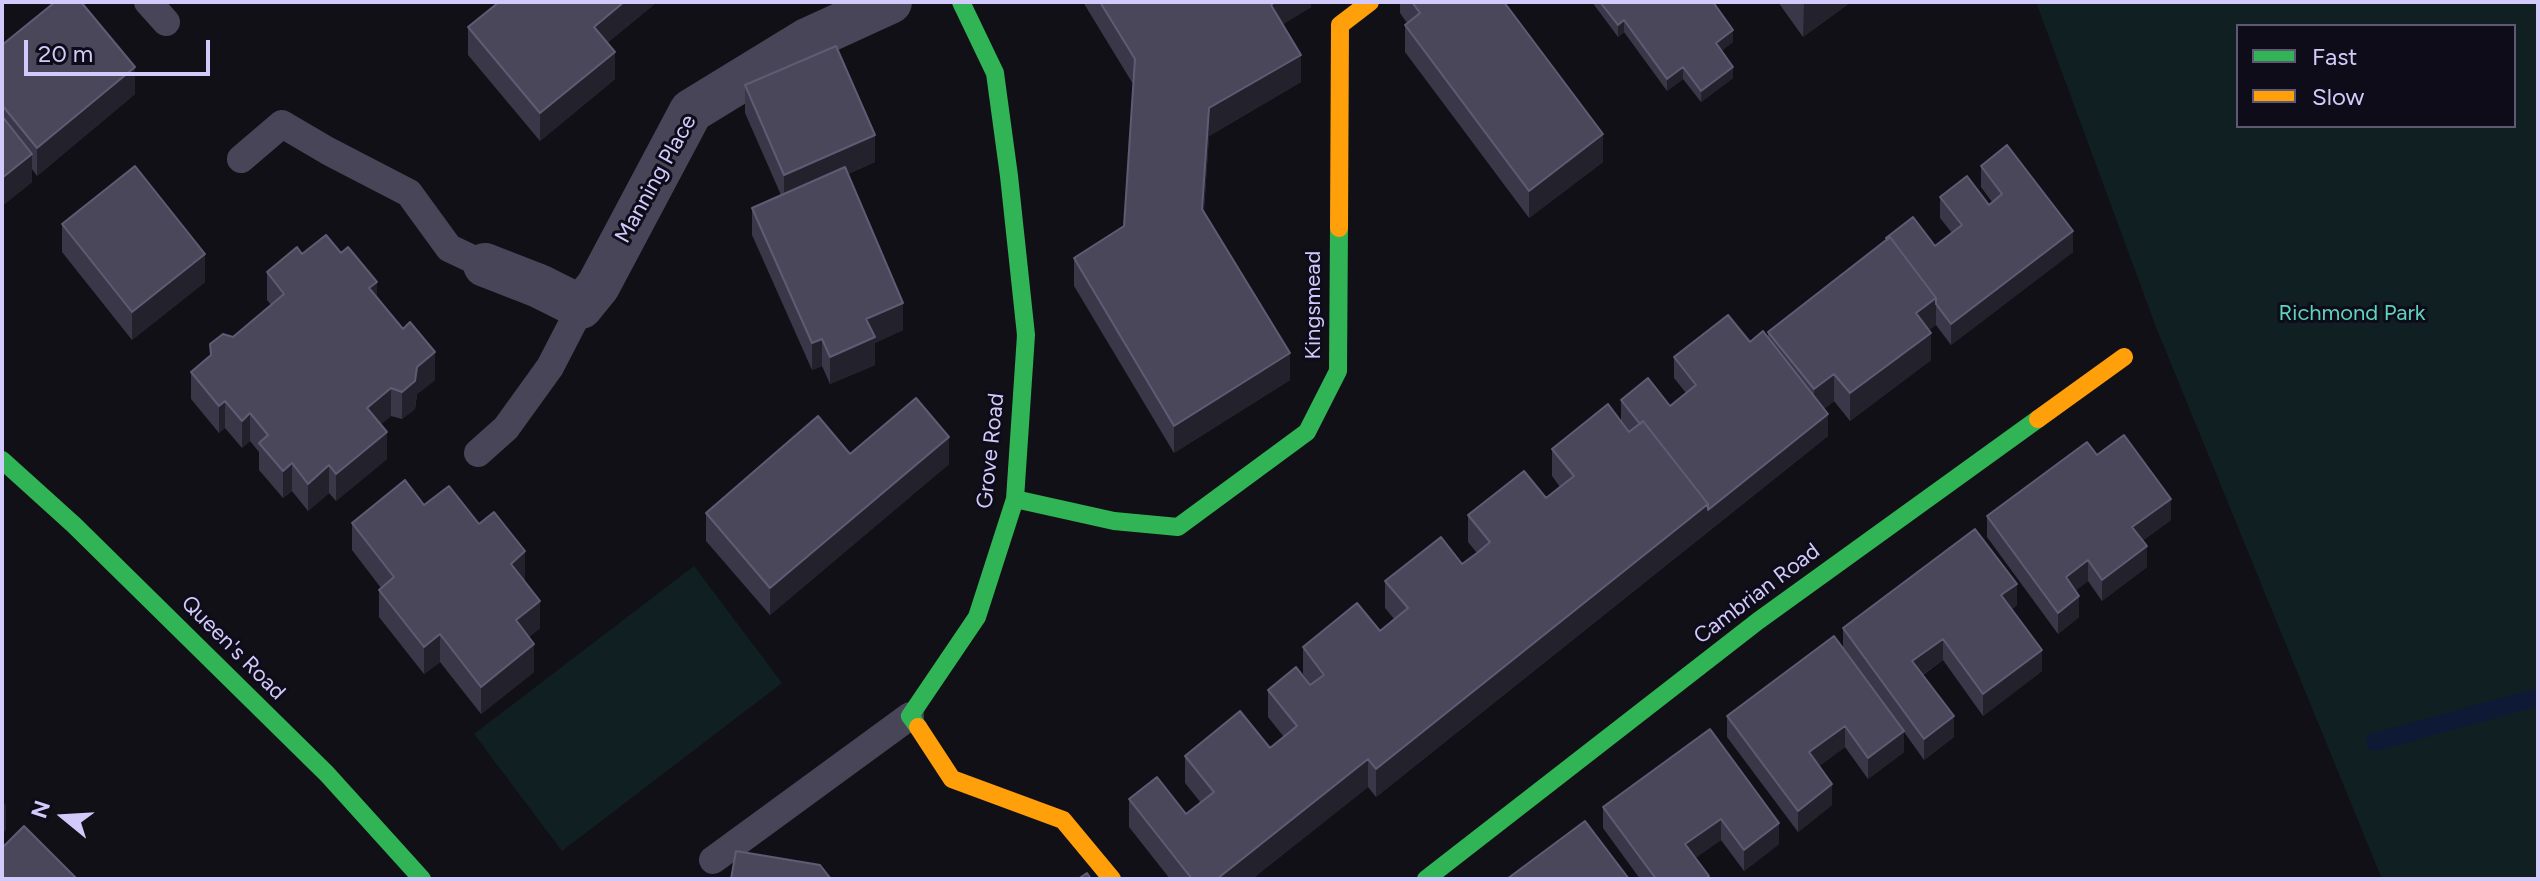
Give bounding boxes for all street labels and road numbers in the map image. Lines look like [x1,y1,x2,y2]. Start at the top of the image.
street label: Manning Place [610,110,702,248]
street label: Kingsmead [1301,251,1327,359]
street label: Grove Road [972,392,1010,510]
street label: Cambrian Road [1689,538,1825,650]
street label: Queen's Road [175,590,291,706]

